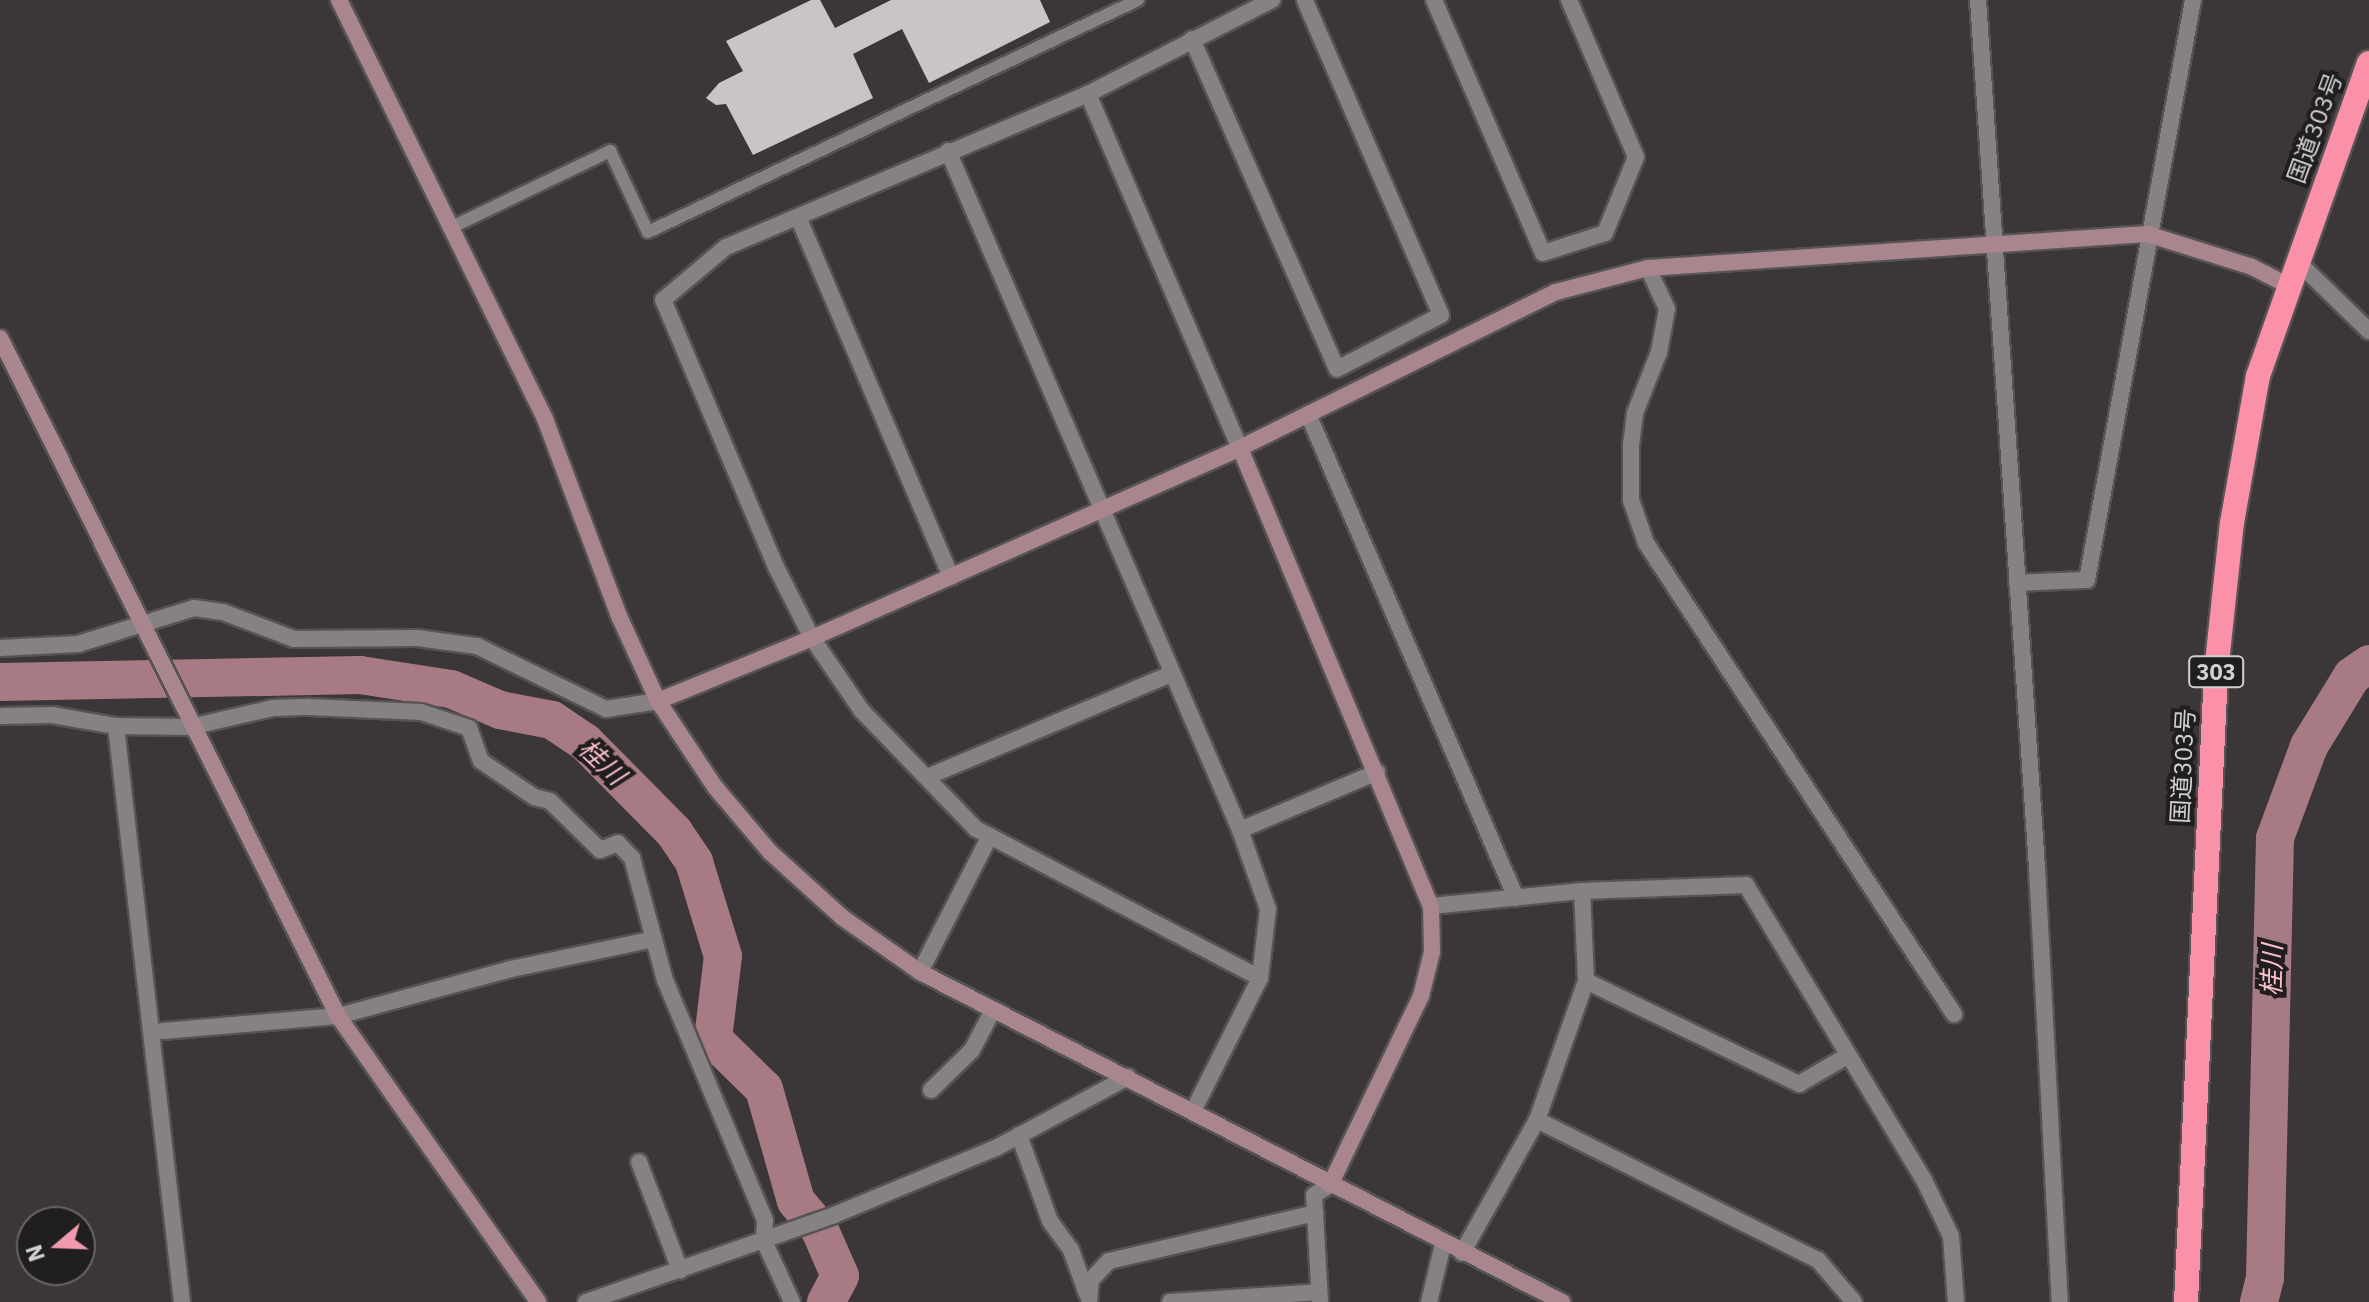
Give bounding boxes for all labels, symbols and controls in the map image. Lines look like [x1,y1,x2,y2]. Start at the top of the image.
street label: 国道303号 [2282,69,2348,187]
road number: 303 [2188,654,2244,690]
street label: 国道303号 [2166,708,2200,824]
water label: 桂川 [572,733,632,791]
water label: 桂川 [2256,944,2288,996]
north arrow [16,1206,96,1286]
text: N [18,1241,51,1266]

